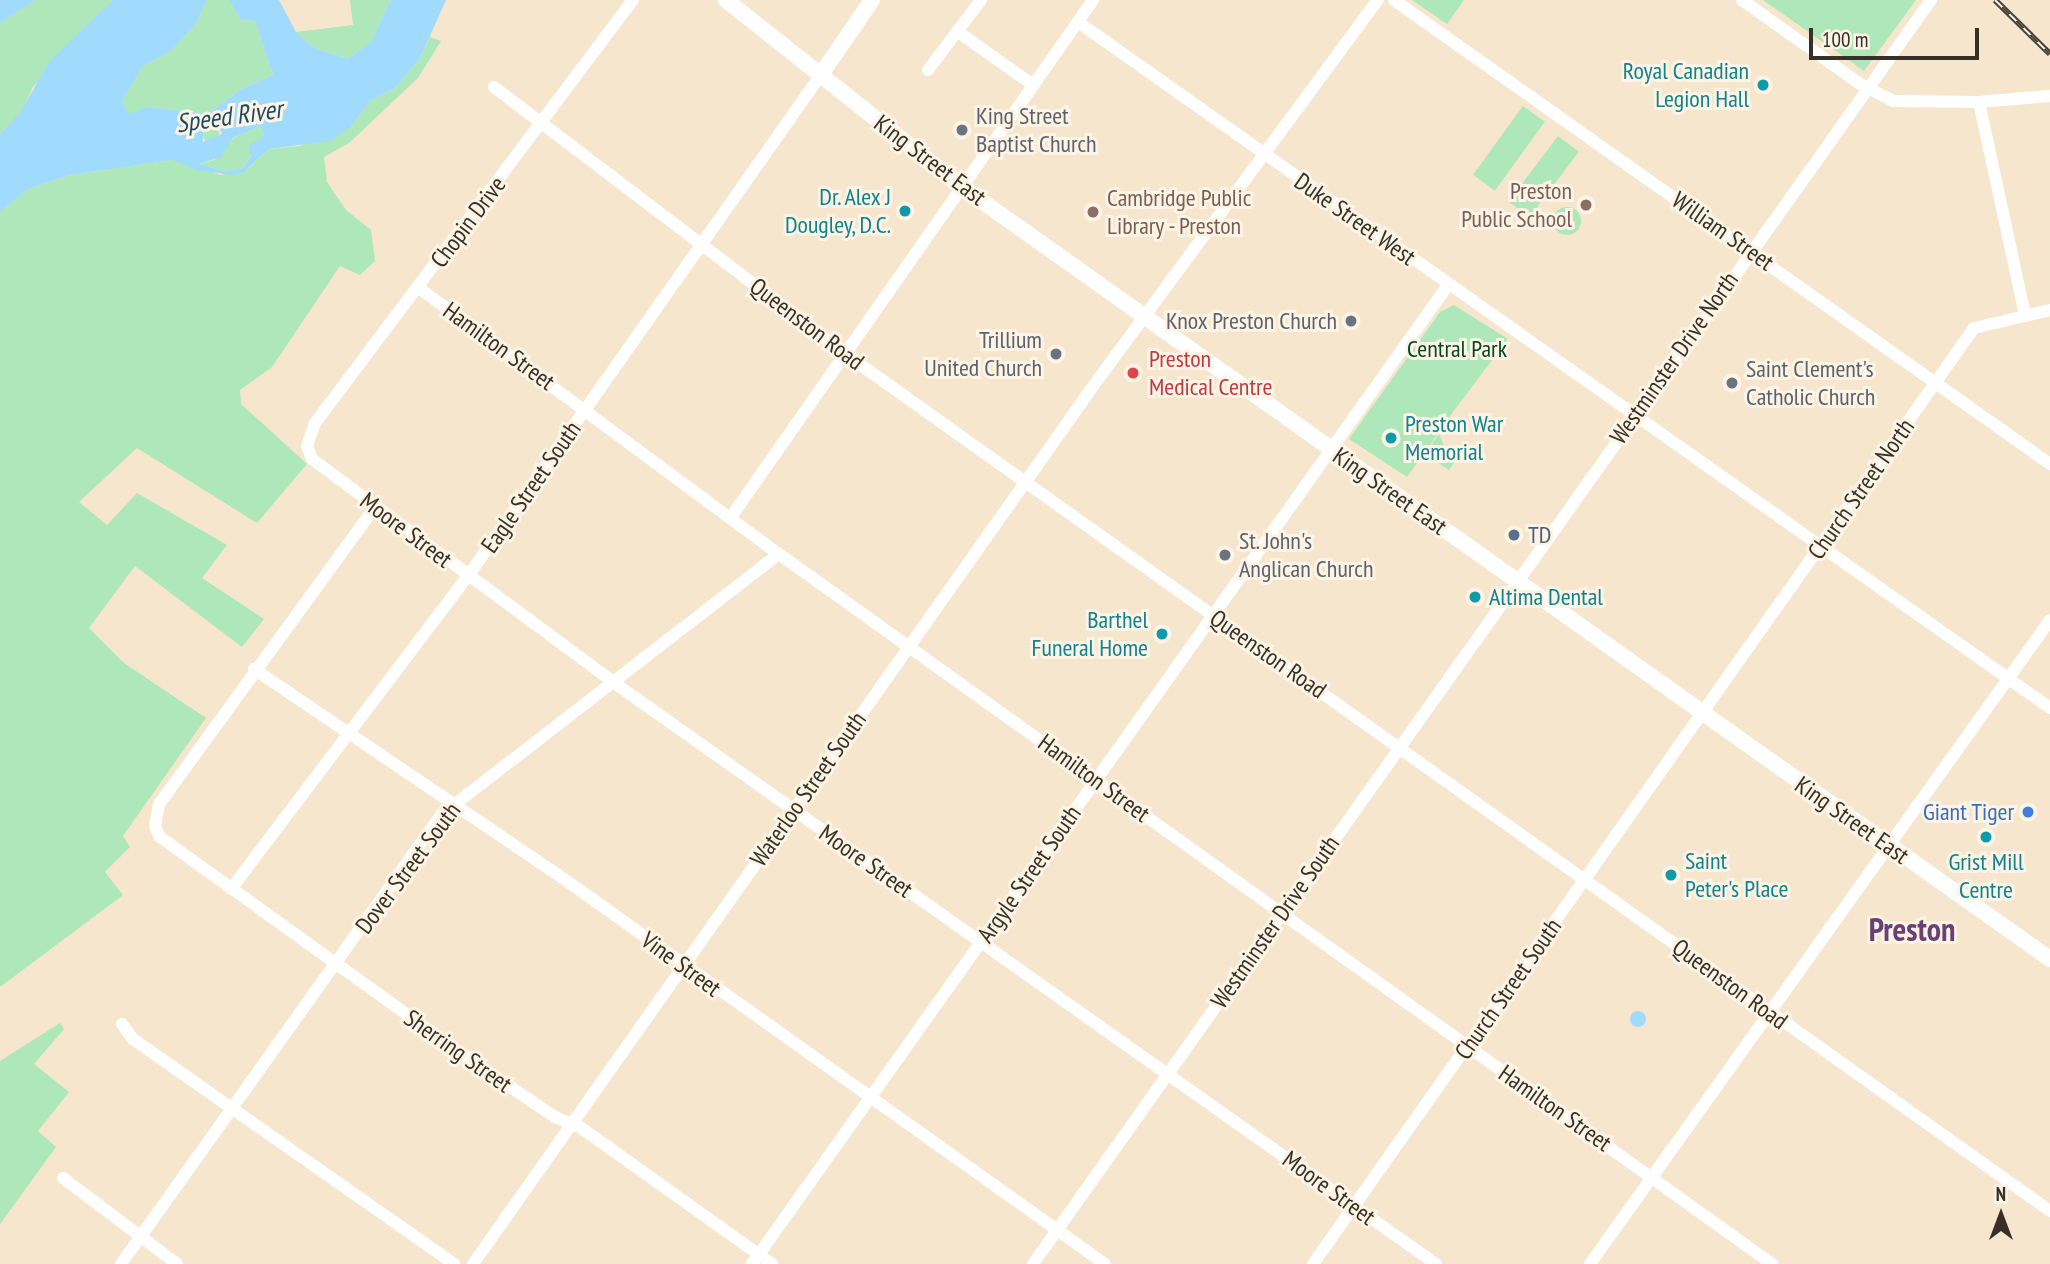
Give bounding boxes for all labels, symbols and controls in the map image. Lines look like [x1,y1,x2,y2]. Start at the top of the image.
scale bar [1812,14,1982,58]
text: 100 m [1822,26,1868,53]
place label: Royal Canadian Legion Hall [1623,57,1749,113]
marker: Royal Canadian Legion Hall [1755,77,1771,93]
water label: Speed River [174,93,284,139]
place label: King Street Baptist Church [976,102,1097,158]
street label: King Street East [868,109,992,211]
marker: King Street Baptist Church [954,122,970,138]
street label: Duke Street West [1289,167,1421,271]
street label: Chopin Drive [424,171,512,273]
place label: Preston Public School [1461,177,1572,233]
place label: Dr. Alex J Dougley, D.C. [783,183,891,239]
place label: Cambridge Public Library - Preston [1107,184,1251,240]
street label: William Street [1667,185,1779,277]
marker: Preston Public School [1578,197,1594,213]
marker: Dr. Alex J Dougley, D.C. [897,203,913,219]
marker: Cambridge Public Library - Preston [1085,204,1101,220]
street label: Westminster Drive North [1604,266,1744,450]
street label: Queenston Road [744,272,870,376]
street label: Hamilton Street [438,296,560,396]
place label: Knox Preston Church [1165,307,1337,335]
marker: Knox Preston Church [1343,313,1359,329]
place label: Trillium United Church [924,326,1042,382]
park label: Central Park [1407,335,1507,363]
place label: Preston Medical Centre [1149,345,1272,401]
marker: Trillium United Church [1048,346,1064,362]
place label: Saint Clement's Catholic Church [1746,355,1876,411]
marker: Preston Medical Centre [1123,363,1143,383]
marker: Saint Clement's Catholic Church [1724,375,1740,391]
place label: Preston War Memorial [1405,410,1504,466]
street label: Church Street North [1802,413,1920,565]
street label: Eagle Street South [475,416,587,558]
marker: Preston War Memorial [1383,430,1399,446]
street label: King Street East [1328,441,1452,541]
street label: Moore Street [354,486,458,574]
place label: TD [1528,521,1551,549]
place label: St. John's Anglican Church [1239,527,1373,583]
marker: TD [1506,527,1522,543]
marker: St. John's Anglican Church [1217,547,1233,563]
place label: Altima Dental [1489,583,1603,611]
marker: Altima Dental [1467,589,1483,605]
street label: Queenston Road [1204,603,1332,705]
place label: Barthel Funeral Home [1032,606,1148,662]
marker: Barthel Funeral Home [1154,626,1170,642]
street label: Waterloo Street South [744,706,872,872]
street label: Hamilton Street [1033,728,1155,828]
street label: King Street East [1790,770,1914,870]
street label: Dover Street South [349,797,467,939]
place label: Giant Tiger [1922,798,2014,826]
street label: Argyle Street South [971,800,1087,948]
marker: Giant Tiger [2020,804,2036,820]
street label: Moore Street [814,818,918,904]
marker: Grist Mill Centre [1978,829,1994,845]
street label: Westminster Drive South [1205,830,1345,1014]
place label: Saint Peter's Place [1685,847,1788,903]
place label: Grist Mill Centre [1948,848,2024,904]
marker: Saint Peter's Place [1663,867,1679,883]
district label: Preston [1869,910,1955,948]
street label: Church Street South [1449,913,1567,1065]
street label: Vine Street [636,925,726,1003]
street label: Queenston Road [1667,933,1793,1035]
street label: Sherring Street [399,1003,517,1099]
street label: Hamilton Street [1493,1059,1617,1157]
street label: Moore Street [1277,1145,1381,1231]
north arrow [1966,1180,2036,1250]
text: N [1996,1182,2006,1206]

